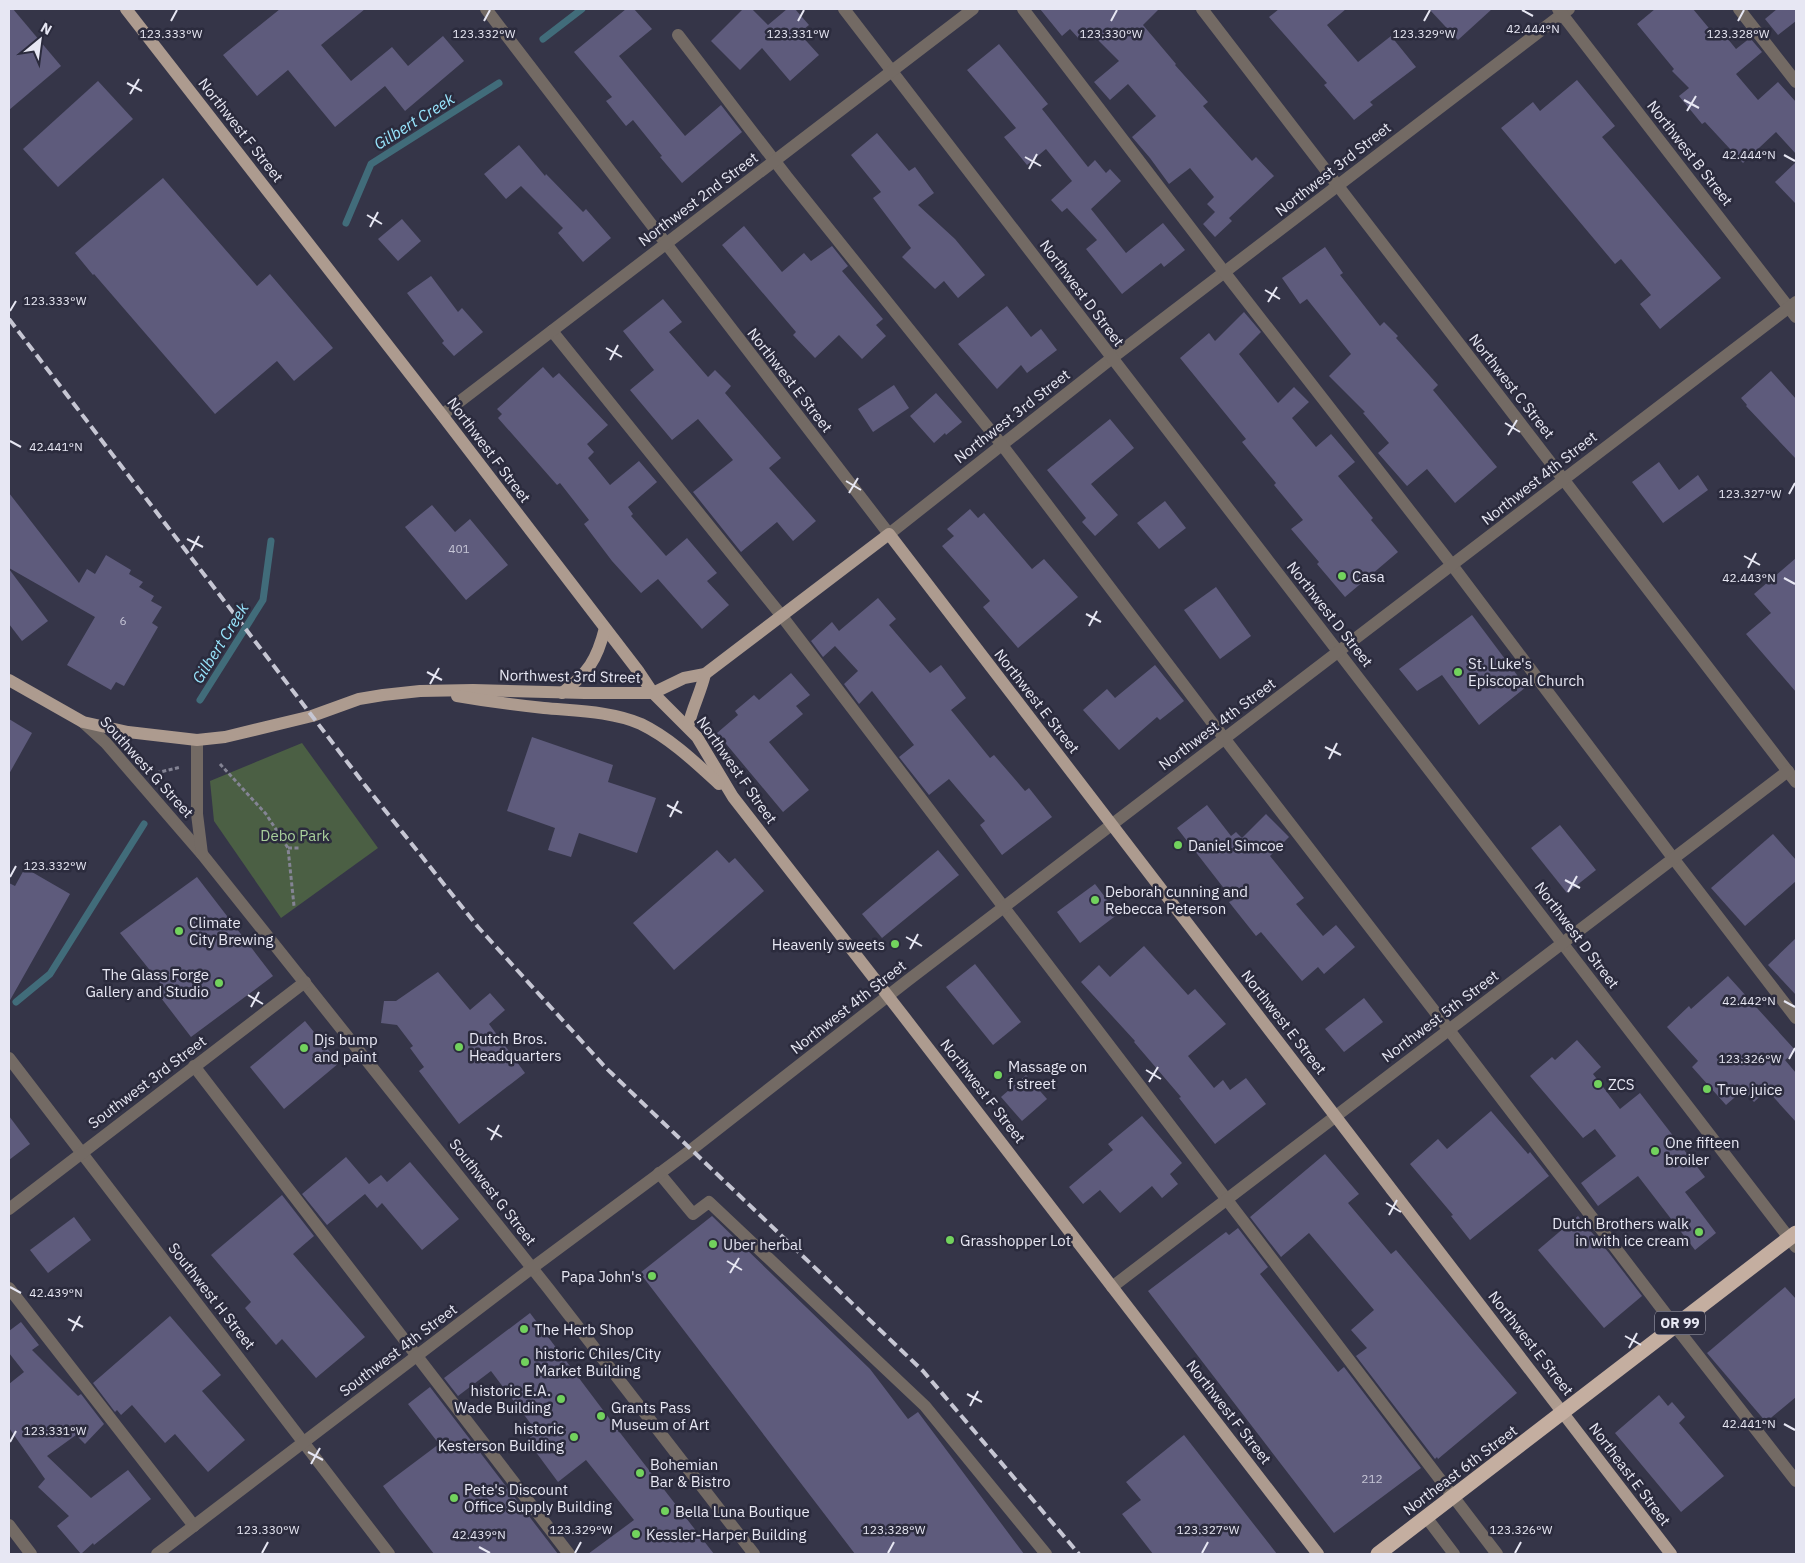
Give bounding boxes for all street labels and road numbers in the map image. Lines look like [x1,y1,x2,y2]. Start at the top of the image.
street label: Northwest F Street [194,74,288,186]
street label: Northwest B Street [1643,97,1737,209]
street label: Northwest 3rd Street [1271,118,1395,220]
street label: Northwest 2nd Street [634,148,762,250]
street label: Northwest D Street [1036,236,1128,350]
street label: Northwest E Street [743,324,837,436]
street label: Northwest C Street [1465,330,1559,442]
street label: Northwest 3rd Street [950,365,1074,467]
street label: Northwest F Street [443,394,535,506]
street label: Northwest 4th Street [1477,427,1601,529]
street label: Northwest D Street [1283,557,1377,671]
street label: Northwest E Street [990,645,1084,757]
street label: Northwest 3rd Street [499,665,641,687]
street label: Northwest 4th Street [1155,674,1279,774]
street label: Southwest G Street [96,712,198,822]
street label: Northwest F Street [693,713,781,827]
street label: Northwest D Street [1531,878,1623,992]
street label: Northwest 4th Street [786,956,910,1058]
street label: Northwest E Street [1237,966,1331,1078]
street label: Northwest 5th Street [1378,966,1502,1066]
street label: Southwest 3rd Street [84,1031,210,1133]
street label: Northwest F Street [936,1035,1030,1147]
street label: Southwest G Street [445,1135,541,1249]
street label: Southwest H Street [164,1239,260,1353]
street label: Northwest E Street [1484,1287,1578,1399]
street label: Southwest 4th Street [335,1300,461,1400]
road number: OR 99 [1655,1312,1705,1335]
street label: Northwest F Street [1182,1356,1276,1468]
street label: Northeast E Street [1585,1419,1675,1529]
street label: Northeast 6th Street [1399,1421,1521,1519]

